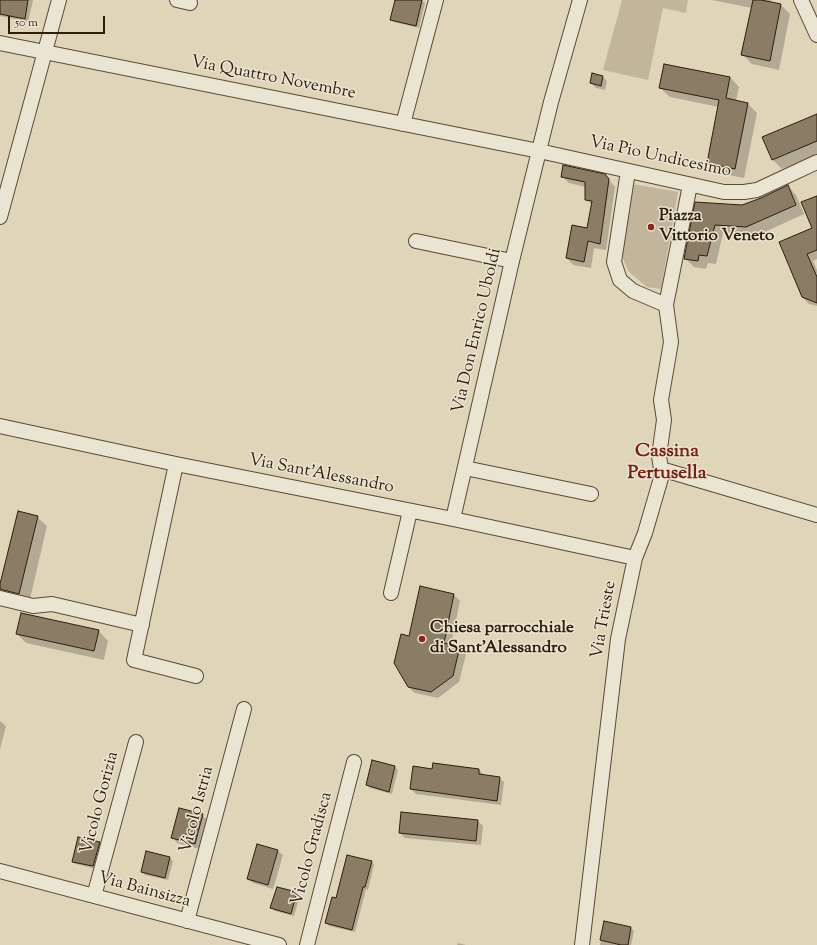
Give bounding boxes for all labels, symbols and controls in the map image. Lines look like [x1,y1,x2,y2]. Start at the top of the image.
scale bar [10,8,107,34]
text: 50 m [15,14,38,32]
street label: Via Quattro Novembre [189,53,357,105]
street label: Via Pio Undicesimo [587,133,733,183]
place label: Piazza Vittorio Veneto [659,207,774,247]
marker: Piazza Vittorio Veneto [646,222,656,232]
street label: Via Don Enrico Uboldi [449,246,507,416]
district label: Cassina Pertusella [628,442,706,486]
street label: Via Sant'Alessandro [247,451,395,499]
street label: Via Trieste [588,579,622,661]
place label: Chiesa parrocchiale di Sant'Alessandro [430,619,574,659]
marker: Chiesa parrocchiale di Sant'Alessandro [417,634,427,644]
street label: Vicolo Gorizia [78,749,124,857]
street label: Vicolo Istria [177,764,219,856]
street label: Vicolo Gradisca [288,790,338,908]
street label: Via Bainsizza [96,869,192,913]

